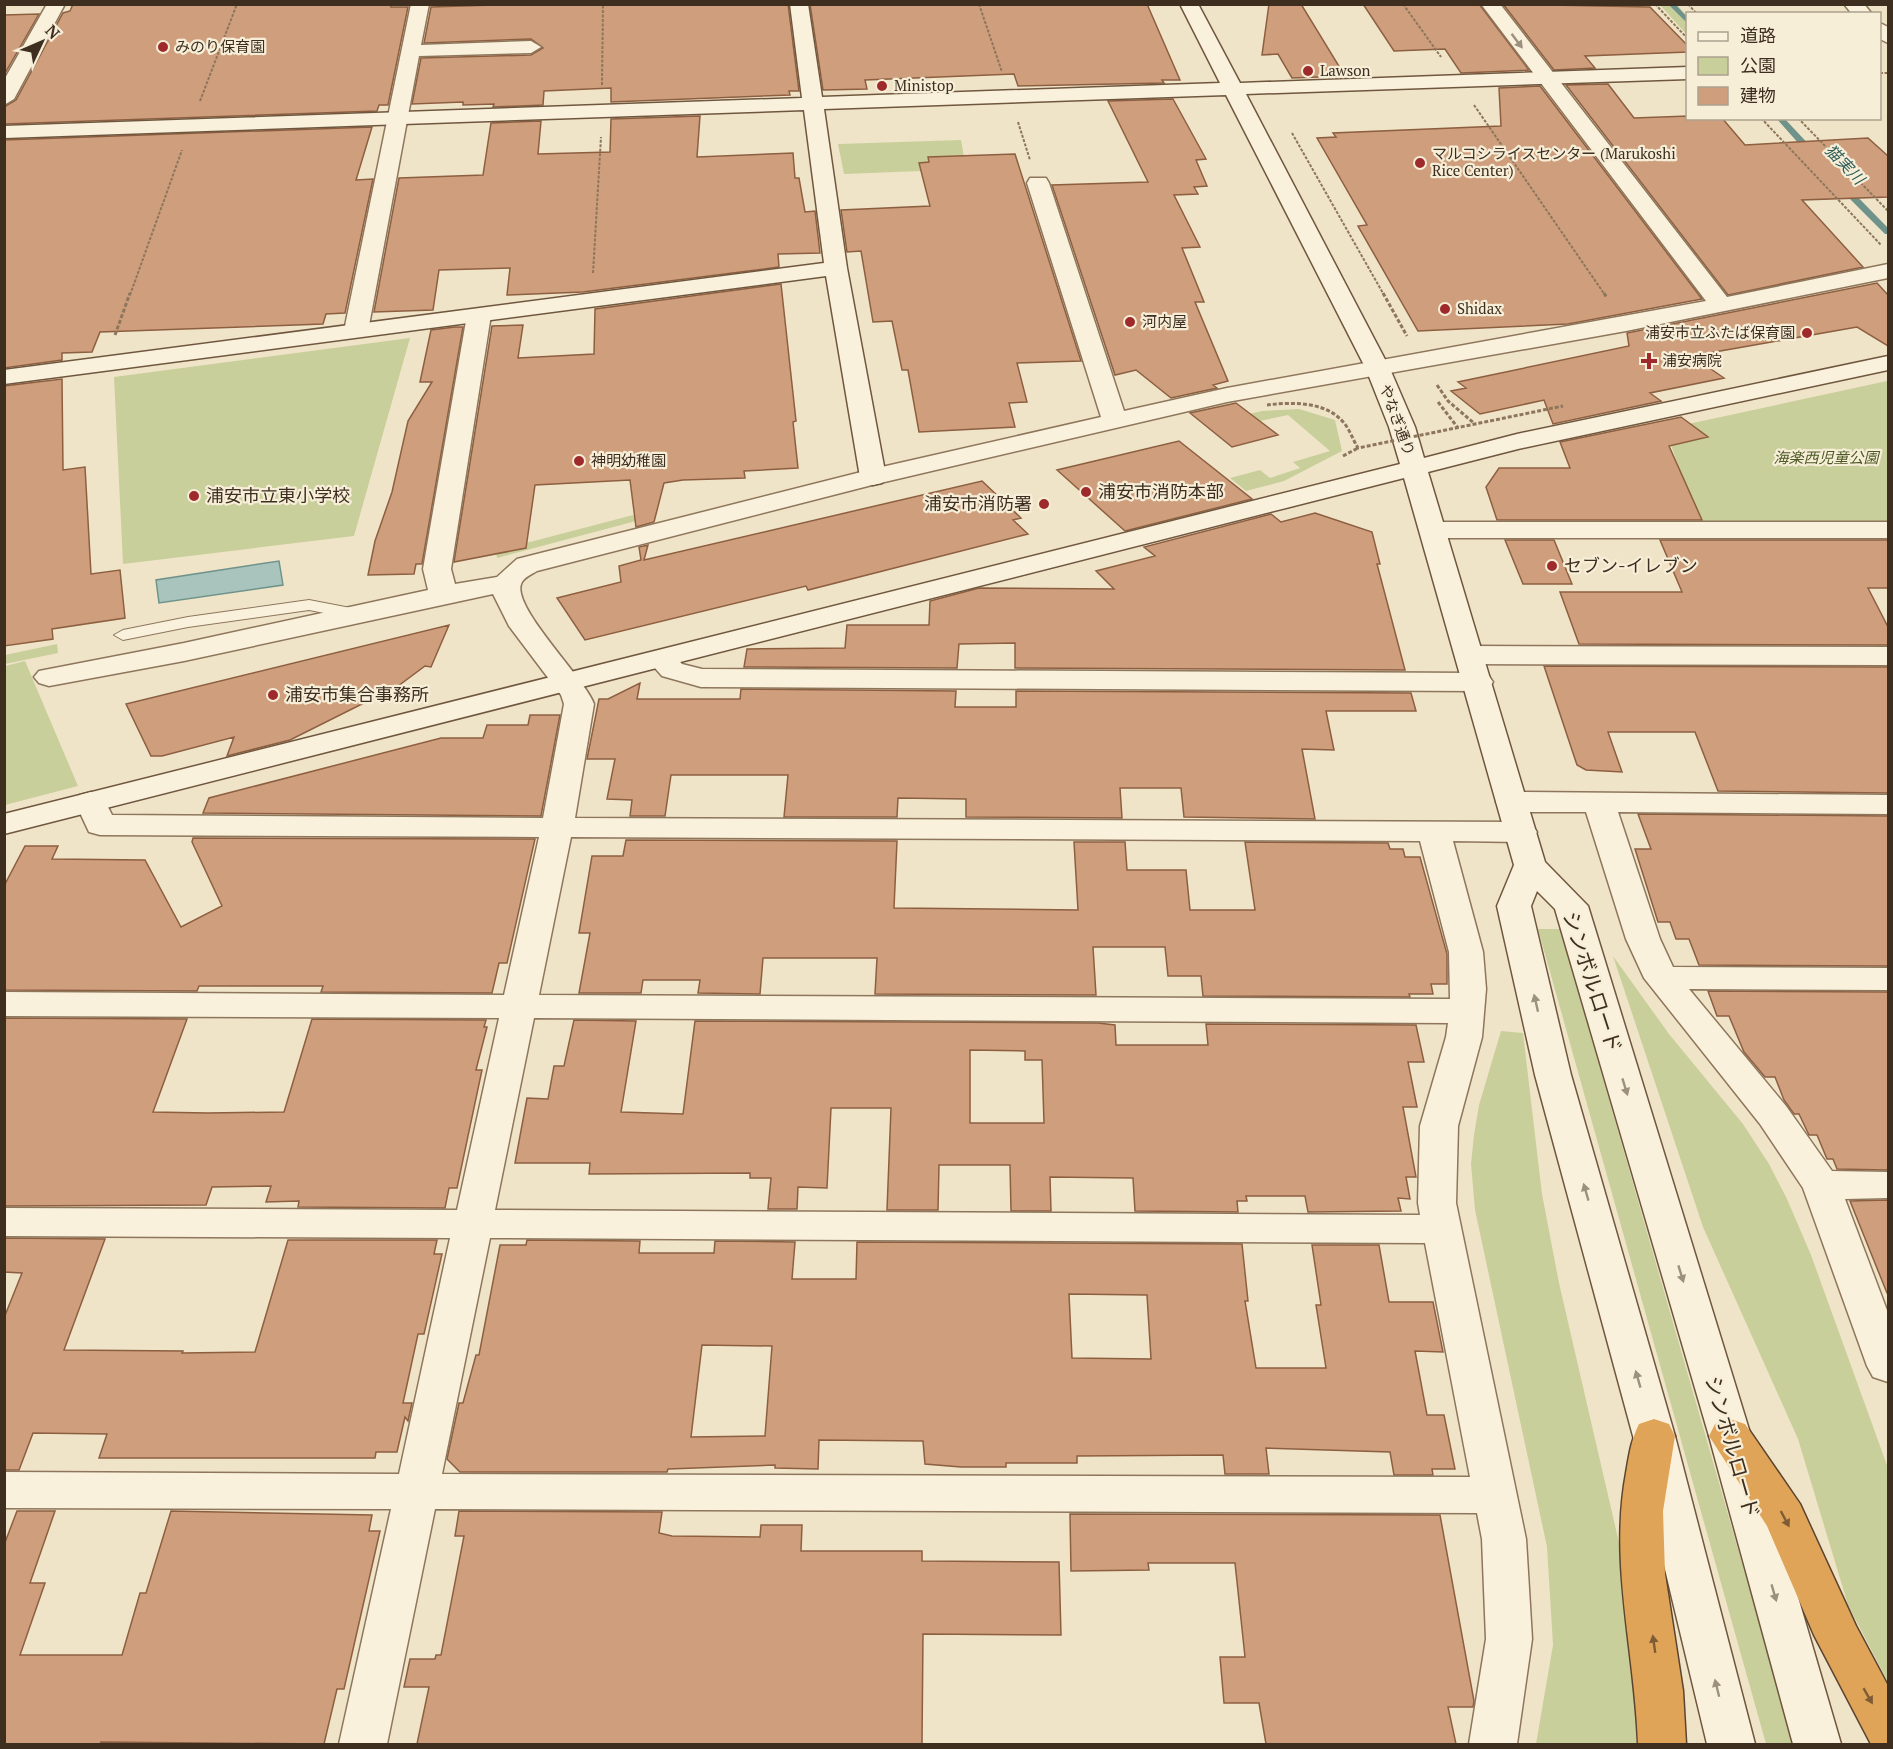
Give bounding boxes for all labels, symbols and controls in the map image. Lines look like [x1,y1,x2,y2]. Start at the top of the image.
north arrow [12,12,72,72]
legend [1686,12,1881,120]
text: N [41,20,65,44]
text: 道路 [1740,23,1776,47]
one-way arrow [1511,33,1524,49]
place label: みのり保育園 [175,36,265,56]
marker: みのり保育園 [156,40,170,54]
text: 公園 [1740,53,1776,77]
place label: Lawson [1320,60,1371,80]
marker: Lawson [1301,64,1315,78]
place label: Ministop [894,75,954,95]
marker: Ministop [875,79,889,93]
text: 建物 [1740,83,1776,107]
water label: 猫実川 [1820,139,1871,190]
place label: マルコシライスセンター (Marukoshi Rice Center) [1432,143,1676,180]
marker: マルコシライスセンター (Marukoshi Rice Center) [1413,156,1427,170]
place label: Shidax [1457,298,1502,318]
marker: Shidax [1438,302,1452,316]
place label: 河内屋 [1142,311,1187,331]
marker: 河内屋 [1123,315,1137,329]
place label: 浦安市立ふたば保育園 [1645,322,1795,342]
marker: 浦安市立ふたば保育園 [1800,326,1814,340]
place label: 浦安病院 [1662,350,1722,370]
marker: 浦安病院 [1640,352,1658,370]
street label: やなぎ通り [1376,381,1420,458]
park label: 海楽西児童公園 [1773,447,1880,467]
place label: 神明幼稚園 [591,450,666,470]
marker: 神明幼稚園 [572,454,586,468]
place label: 浦安市消防本部 [1098,479,1224,503]
place label: 浦安市立東小学校 [206,483,350,507]
marker: 浦安市消防本部 [1079,485,1093,499]
marker: 浦安市立東小学校 [187,489,201,503]
place label: 浦安市消防署 [924,491,1032,515]
marker: 浦安市消防署 [1037,497,1051,511]
place label: セブン-イレブン [1564,553,1698,577]
marker: セブン-イレブン [1545,559,1559,573]
place label: 浦安市集合事務所 [285,682,429,706]
marker: 浦安市集合事務所 [266,688,280,702]
street label: シンボルロード [1557,907,1629,1056]
one-way arrow [1531,994,1541,1012]
one-way arrow [1621,1078,1630,1096]
one-way arrow [1580,1182,1590,1201]
one-way arrow [1677,1265,1686,1283]
one-way arrow [1633,1370,1642,1388]
street label: シンボルロード [1699,1372,1767,1521]
one-way arrow [1780,1511,1790,1528]
one-way arrow [1770,1584,1779,1602]
one-way arrow [1649,1635,1658,1654]
one-way arrow [1711,1679,1721,1697]
one-way arrow [1862,1688,1873,1704]

